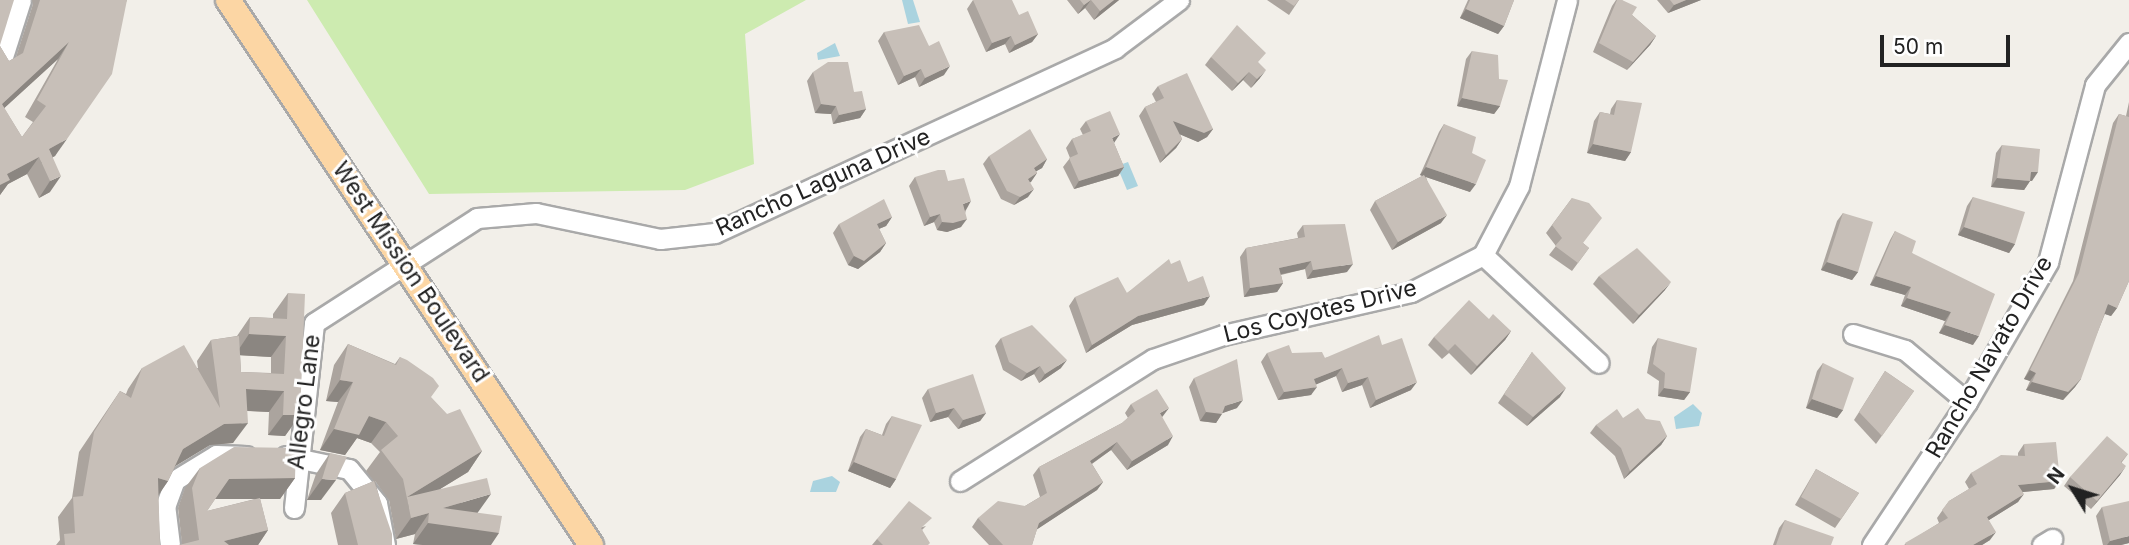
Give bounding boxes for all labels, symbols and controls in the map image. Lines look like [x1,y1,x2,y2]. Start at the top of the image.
scale bar [1884,21,2014,65]
text: 50 m [1893,34,1943,59]
street label: Rancho Laguna Drive [711,122,935,242]
street label: West Mission Boulevard [327,156,495,388]
street label: Rancho Navato Drive [1920,251,2058,463]
street label: Los Coyotes Drive [1221,274,1419,348]
street label: Allegro Lane [282,333,326,471]
north arrow [2038,454,2108,524]
text: N [2043,463,2070,489]

